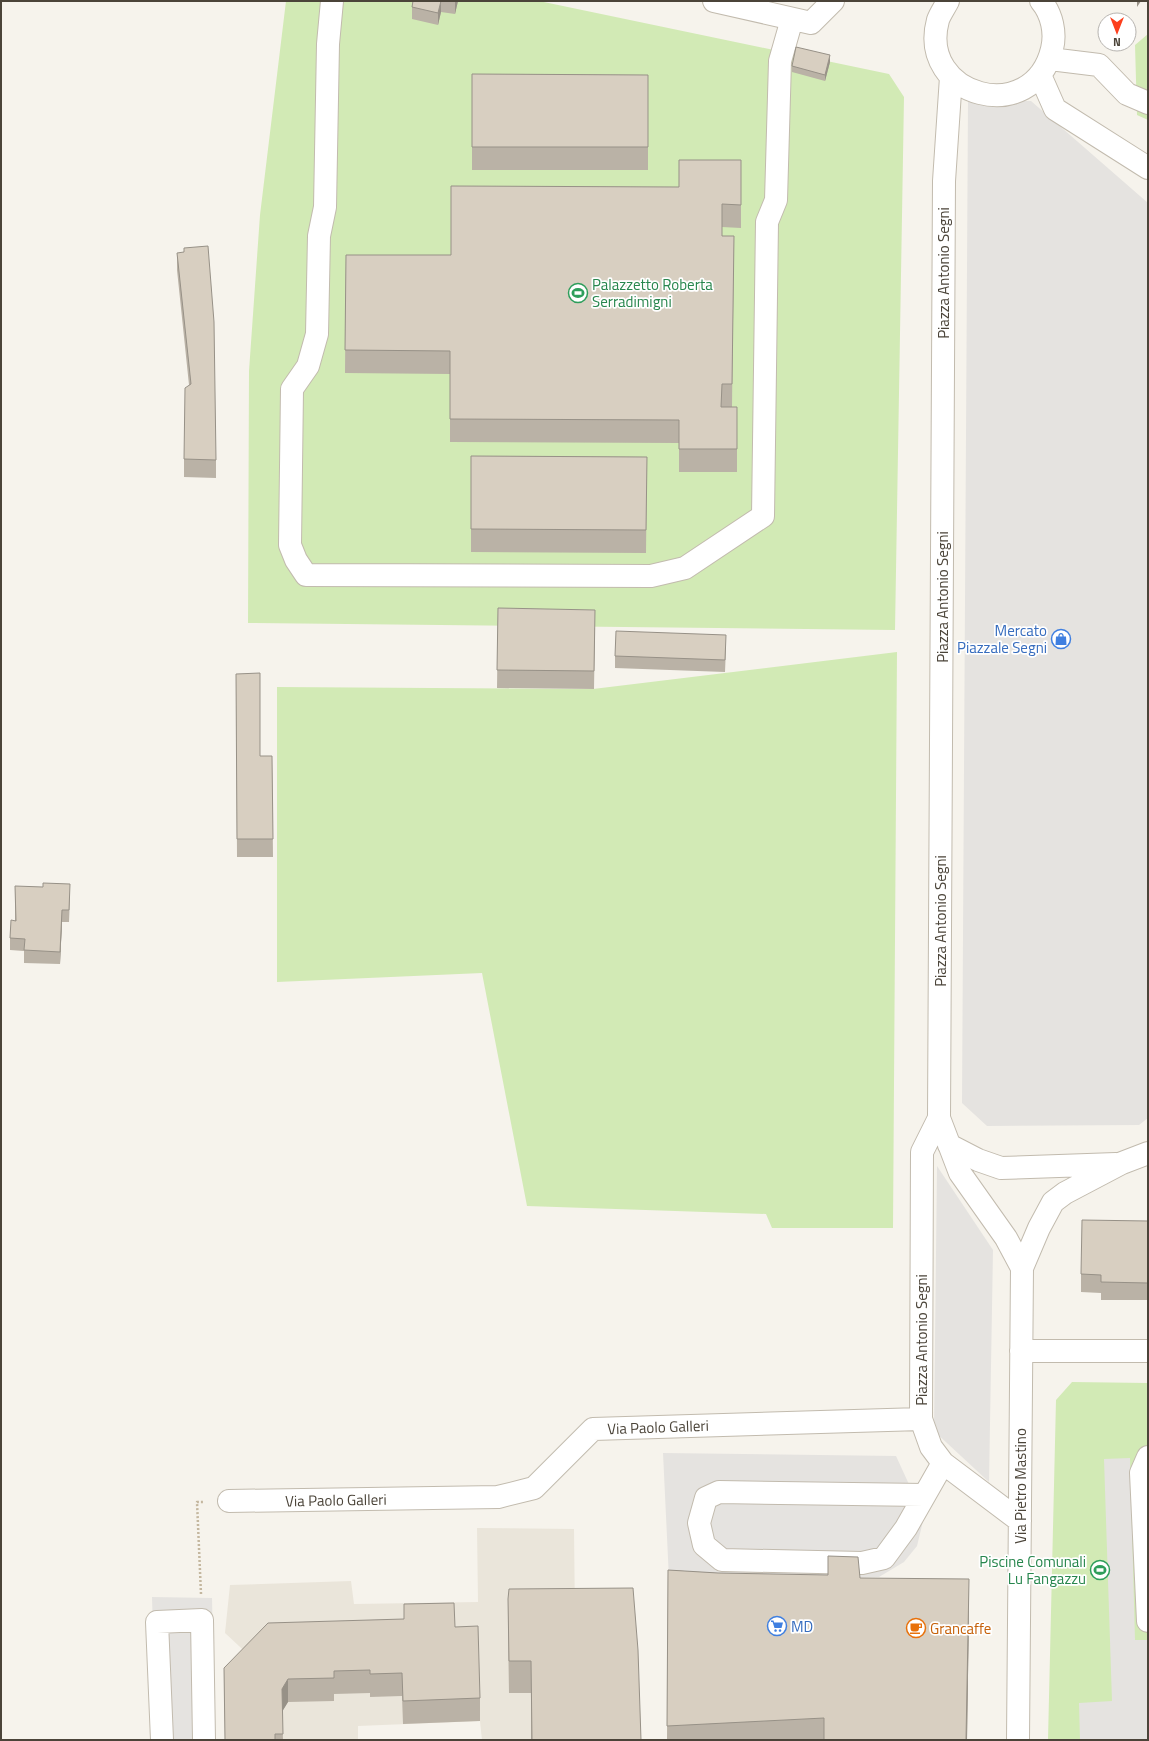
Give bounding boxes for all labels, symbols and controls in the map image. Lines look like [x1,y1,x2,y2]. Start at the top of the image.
north arrow [1097,12,1137,52]
text: N [1113,34,1121,50]
street label: Piazza Antonio Segni [932,207,955,339]
place label: Palazzetto Roberta Serradimigni [592,273,713,313]
sports icon: Palazzetto Roberta Serradimigni [567,282,589,304]
street label: Piazza Antonio Segni [931,531,954,663]
place label: Mercato Piazzale Segni [957,619,1047,659]
shop icon: Mercato Piazzale Segni [1050,628,1072,650]
street label: Piazza Antonio Segni [929,855,952,987]
street label: Piazza Antonio Segni [910,1274,933,1406]
street label: Via Paolo Galleri [607,1414,709,1440]
street label: Via Pietro Mastino [1009,1428,1032,1544]
street label: Via Paolo Galleri [285,1488,387,1512]
place label: Piscine Comunali Lu Fangazzu [979,1550,1086,1590]
sports icon: Piscine Comunali Lu Fangazzu [1089,1559,1111,1581]
supermarket icon: MD [766,1615,788,1637]
place label: MD [791,1615,813,1638]
cafe icon: Grancaffe [905,1617,927,1639]
place label: Grancaffe [930,1617,991,1640]

